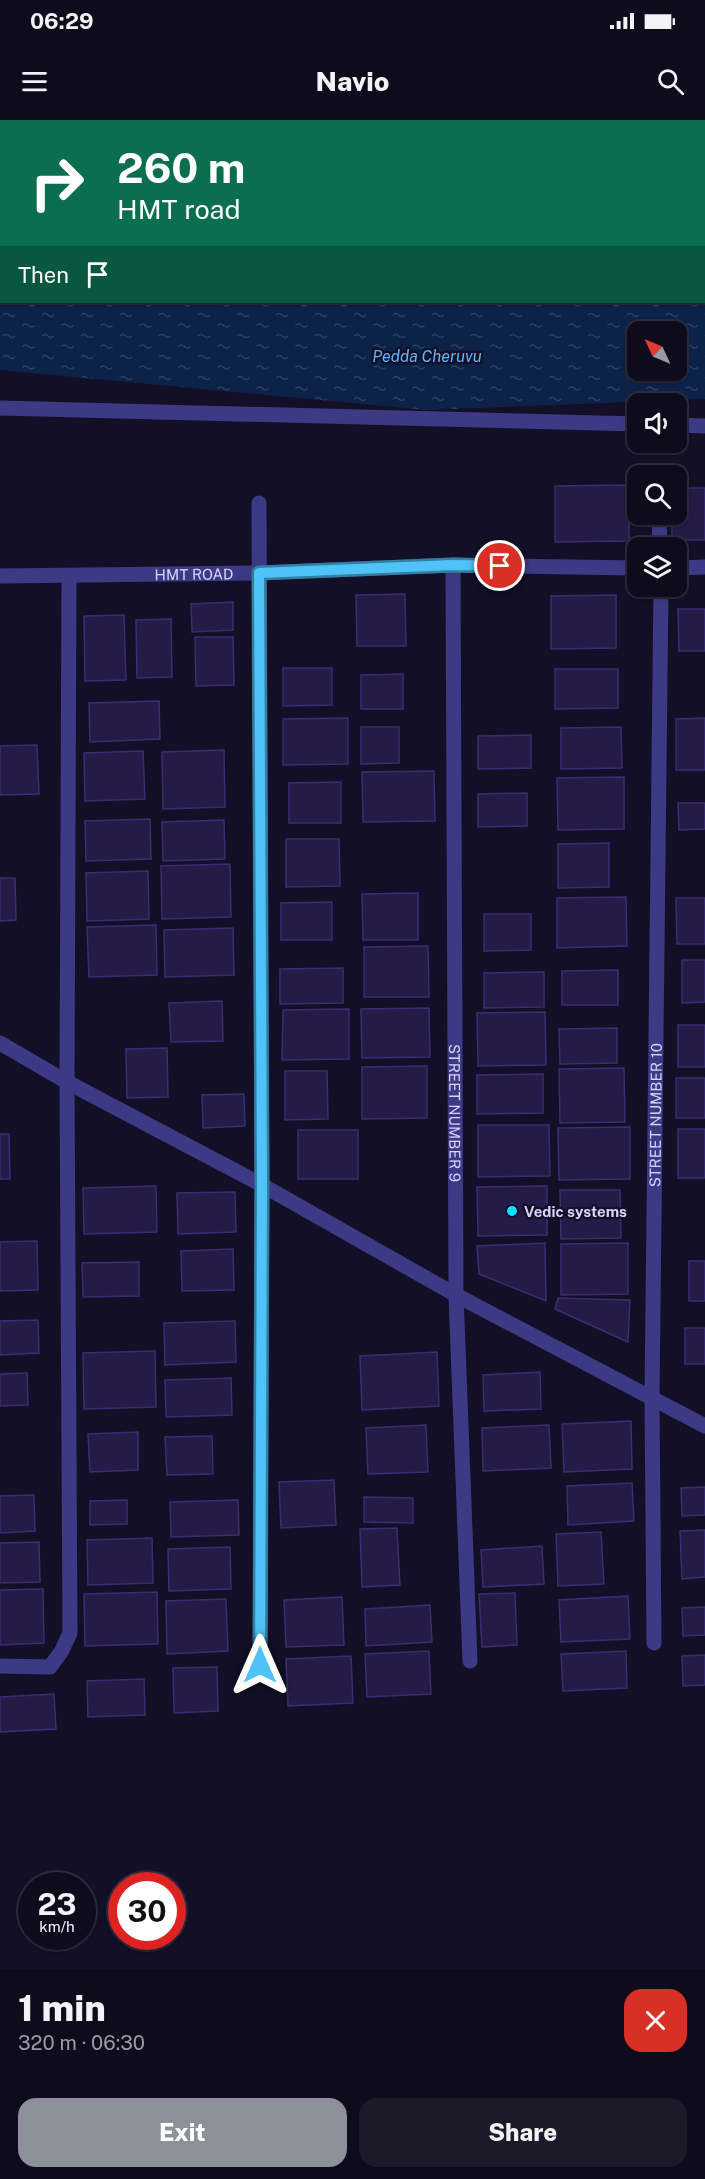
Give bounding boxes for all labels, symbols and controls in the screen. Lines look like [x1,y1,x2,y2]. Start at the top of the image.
text: 06:29 [30,8,93,34]
icon: menu [18,65,51,98]
text: Navio [316,65,389,97]
icon: search [654,65,687,98]
text: 260 m [117,143,245,192]
icon: right [18,144,96,222]
text: HMT road [117,193,241,225]
icon: arrive [81,258,114,291]
text: Then [18,262,69,288]
north arrow [627,321,687,381]
map controls [627,321,687,597]
water label: Pedda Cheruvu [372,347,482,366]
button: sound [627,393,687,453]
button: search [627,465,687,525]
button: layers [627,537,687,597]
pin [474,540,525,591]
icon: arrive [483,549,516,582]
street label: HMT ROAD [154,565,234,583]
street label: STREET NUMBER 10 [646,1043,664,1187]
street label: STREET NUMBER 9 [446,1044,464,1182]
place label: Vedic systems [524,1203,627,1220]
marker: Vedic systems [505,1204,519,1218]
position arrow [228,1633,292,1697]
speed limit sign: 30 [108,1872,186,1950]
text: 23 [37,1886,77,1922]
text: km/h [39,1918,75,1935]
text: 1 min [18,1987,106,2029]
button: close [624,1989,687,2052]
text: 320 m · 06:30 [18,2031,145,2055]
button: Exit [18,2098,347,2167]
button: Share [359,2098,687,2167]

